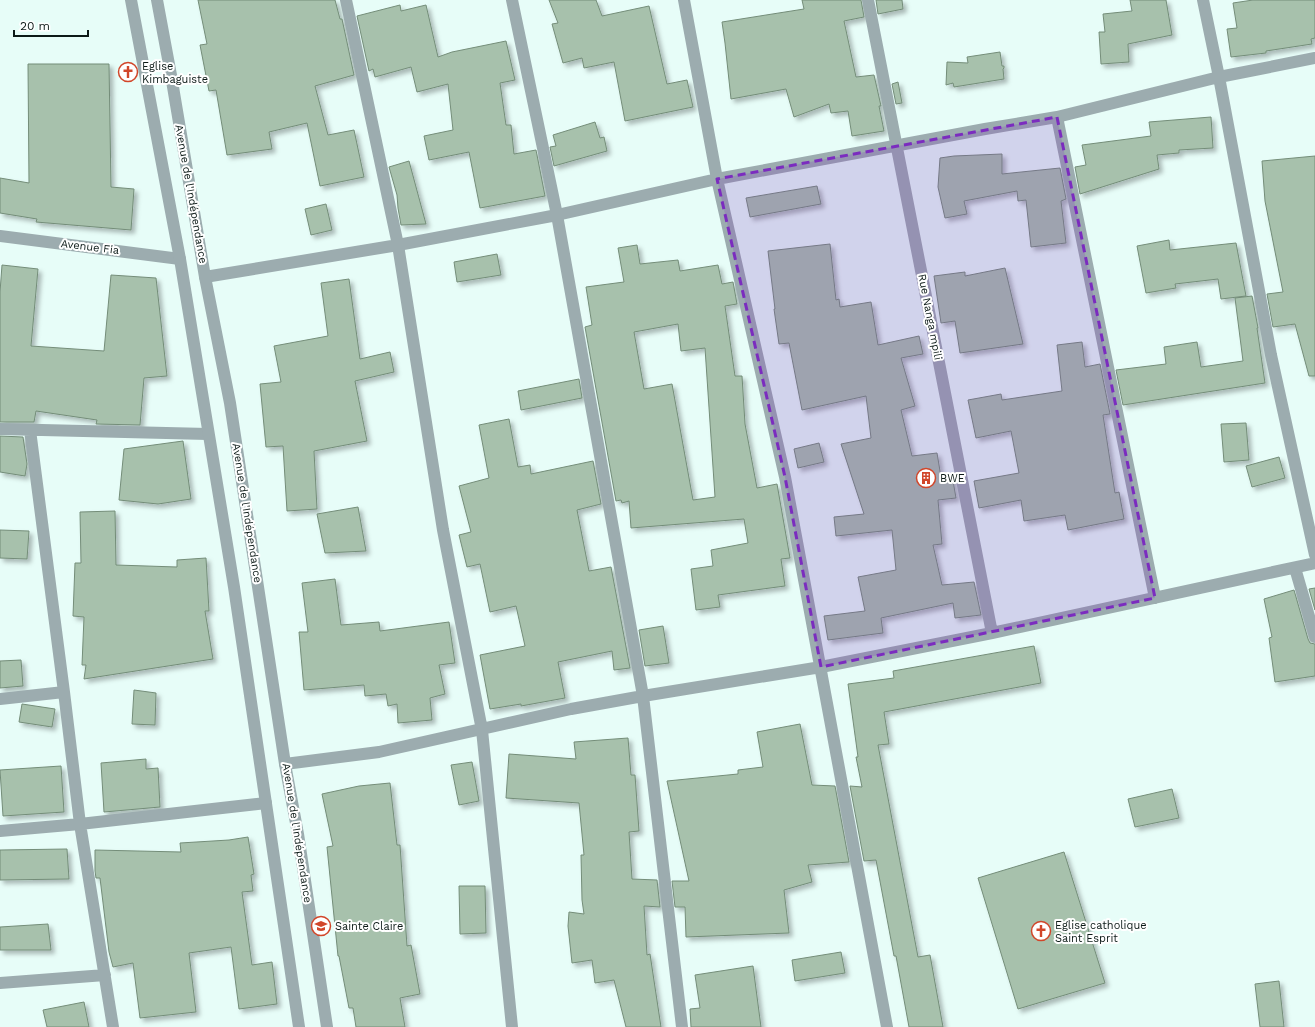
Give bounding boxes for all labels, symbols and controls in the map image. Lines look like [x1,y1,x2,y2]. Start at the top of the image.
scale bar [14,12,88,38]
text: 20 m [20,19,50,33]
place label: Eglise Kimbaguiste [142,60,208,86]
church icon: Eglise Kimbaguiste [117,61,139,83]
street label: Avenue de l'Indépendance [172,123,210,265]
street label: Avenue Fia [60,237,120,257]
street label: Rue Nanga mpili [915,273,945,361]
street label: Avenue de l'Indépendance [230,442,264,584]
building icon: BWE [915,467,937,489]
place label: BWE [940,472,965,485]
street label: Avenue de l'Indépendance [280,762,314,904]
school or university icon: Sainte Claire [310,915,332,937]
place label: Eglise catholique Saint Esprit [1055,919,1147,945]
place label: Sainte Claire [335,920,403,933]
church icon: Eglise catholique Saint Esprit [1030,920,1052,942]

